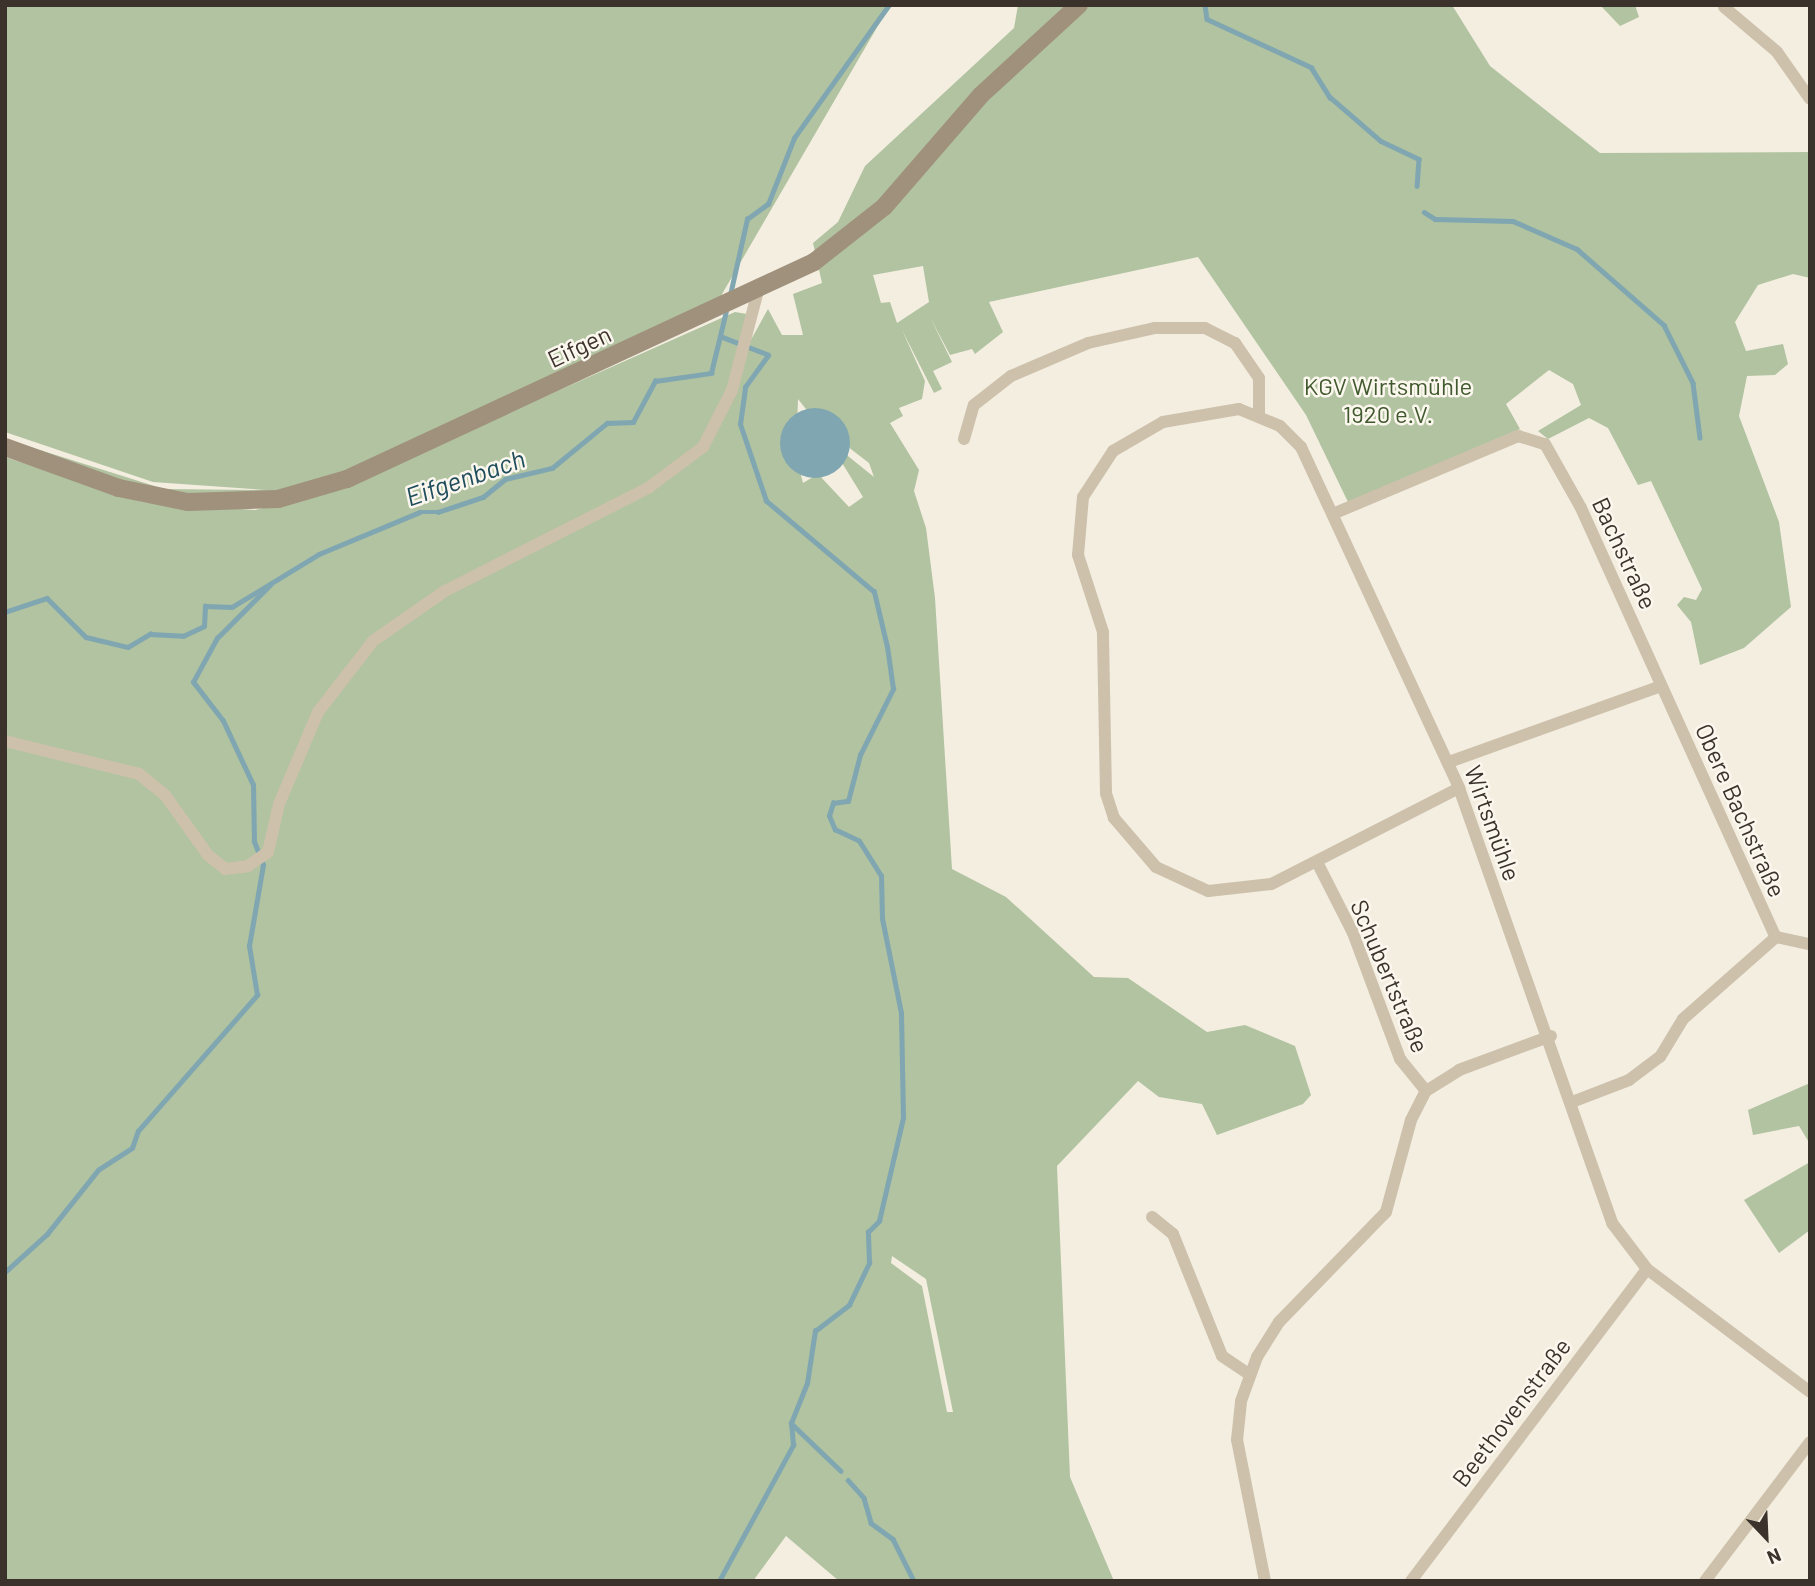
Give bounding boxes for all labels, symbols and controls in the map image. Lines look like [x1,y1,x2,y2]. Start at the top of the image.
street label: Eifgen [543,319,615,373]
park label: KGV Wirtsmühle 1920 e.V. [1304,372,1472,428]
water label: Eifgenbach [401,442,529,512]
street label: Bachstraße [1587,493,1663,613]
street label: Obere Bachstraße [1690,719,1792,901]
street label: Wirtsmühle [1459,761,1527,885]
street label: Schubertstraße [1345,895,1435,1057]
street label: Beethovenstraße [1446,1332,1576,1492]
north arrow [1731,1502,1801,1572]
text: N [1764,1544,1785,1570]

